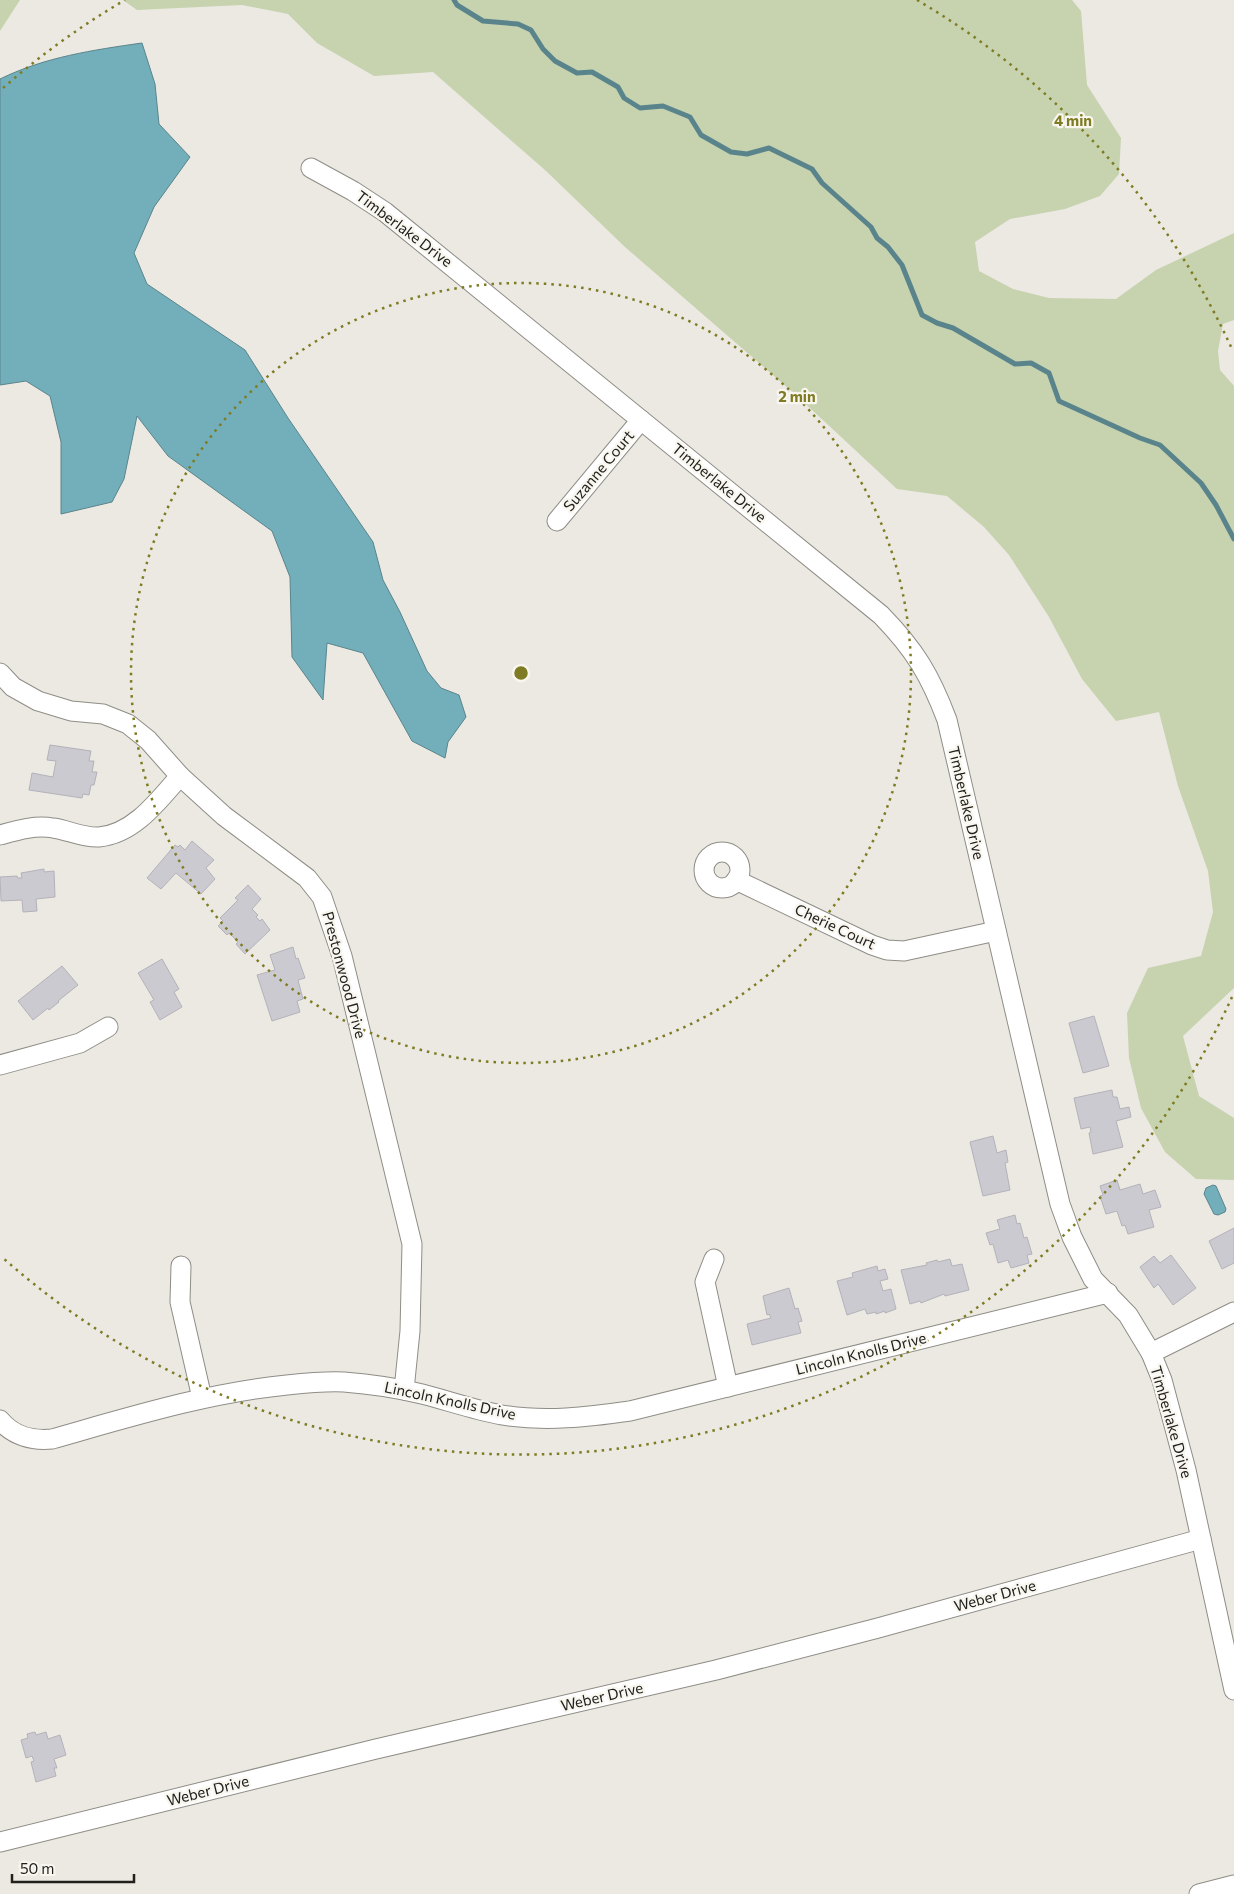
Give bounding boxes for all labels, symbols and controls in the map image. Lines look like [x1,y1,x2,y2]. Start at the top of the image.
text: 4 min [1054,111,1092,129]
street label: Timberlake Drive [353,186,456,270]
text: 2 min [778,387,816,405]
street label: Suzanne Court [559,426,637,515]
street label: Timberlake Drive [669,439,770,526]
centre of rings [512,664,530,682]
street label: Timberlake Drive [945,744,989,861]
street label: Cherie Court [792,900,879,953]
street label: Prestonwood Drive [319,909,371,1040]
street label: Lincoln Knolls Drive [794,1328,928,1378]
street label: Timberlake Drive [1147,1364,1197,1480]
street label: Lincoln Knolls Drive [383,1377,518,1423]
street label: Weber Drive [952,1575,1038,1615]
street label: Weber Drive [559,1678,645,1714]
street label: Weber Drive [165,1771,251,1809]
scale bar [12,1852,135,1884]
text: 50 m [20,1859,54,1877]

